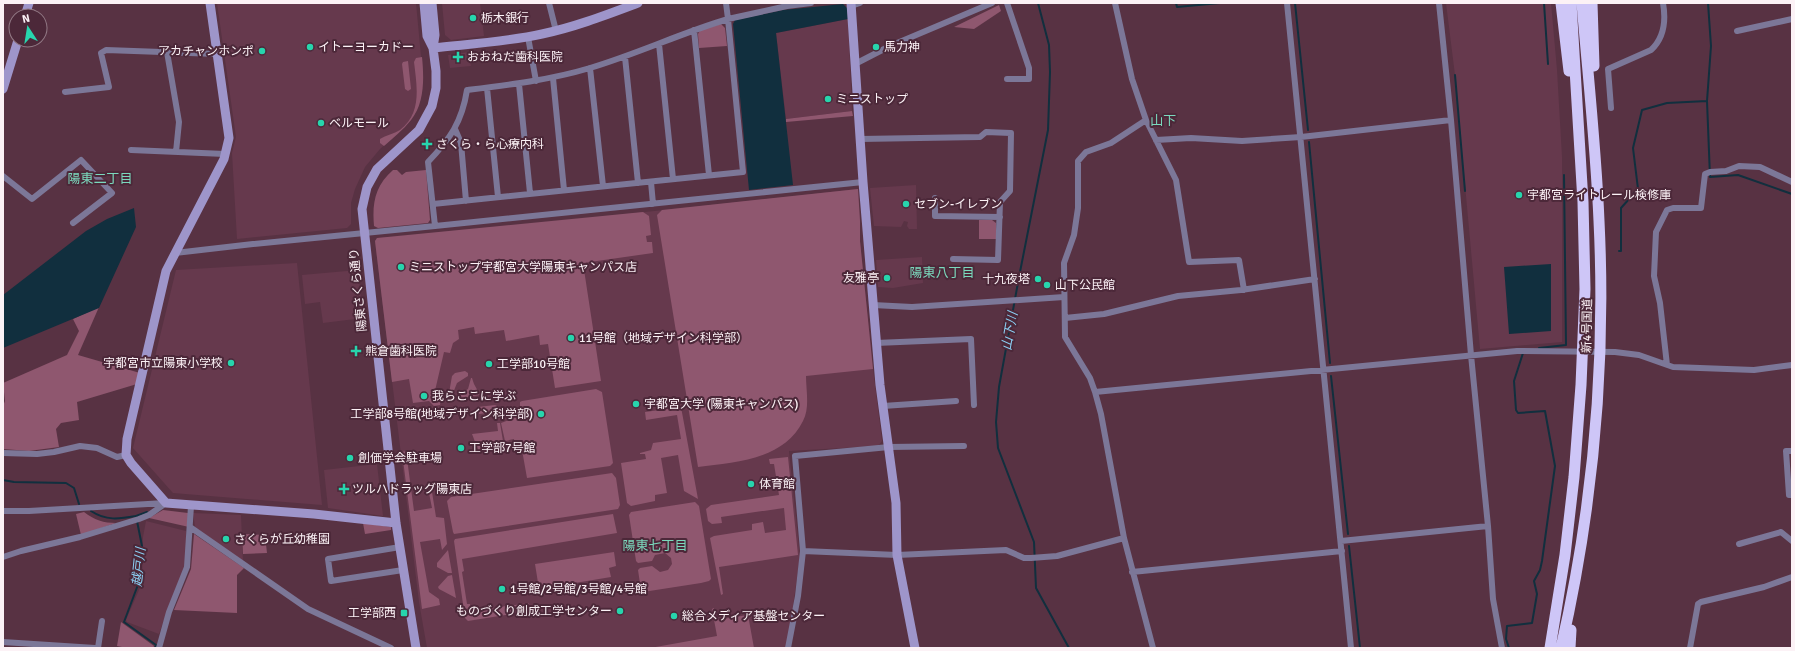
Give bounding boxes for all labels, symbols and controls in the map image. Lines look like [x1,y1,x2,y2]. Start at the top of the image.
north arrow [8,8,48,48]
place label: 栃木銀行 [481,11,529,26]
text: N [21,12,31,26]
marker: 栃木銀行 [468,13,478,23]
place label: イトーヨーカドー [318,40,414,55]
place label: 馬力神 [884,40,920,55]
marker: イトーヨーカドー [305,42,315,52]
marker: 馬力神 [871,42,881,52]
place label: アカチャンホンポ [158,44,254,59]
marker: アカチャンホンポ [257,46,267,56]
place label: おおねだ歯科医院 [467,50,563,65]
marker: おおねだ歯科医院 [452,51,464,63]
place label: ミニストップ [836,92,908,107]
marker: ミニストップ [823,94,833,104]
district label: 山下 [1150,113,1176,129]
place label: ベルモール [329,116,389,131]
marker: ベルモール [316,118,326,128]
place label: さくら・ら心療内科 [436,137,544,152]
marker: さくら・ら心療内科 [421,138,433,150]
district label: 陽東二丁目 [67,171,133,187]
place label: 宇都宮ライトレール検修庫 [1527,188,1671,203]
marker: 宇都宮ライトレール検修庫 [1514,190,1524,200]
place label: セブン-イレブン [914,197,1002,212]
marker: セブン-イレブン [901,199,911,209]
street label: 陽東さくら通り [347,247,370,333]
place label: ミニストップ宇都宮大学陽東キャンパス店 [409,260,637,275]
marker: ミニストップ宇都宮大学陽東キャンパス店 [396,262,406,272]
district label: 陽東八丁目 [909,265,975,281]
place label: 友雅亭 [843,271,879,286]
place label: 十九夜塔 [982,272,1030,287]
marker: 友雅亭 [882,273,892,283]
marker: 十九夜塔 [1033,274,1043,284]
place label: 山下公民館 [1055,278,1115,293]
marker: 山下公民館 [1042,280,1052,290]
street label: 新4号国道 [1580,299,1595,353]
water label: 山下川 [999,309,1022,352]
place label: 11号館（地域デザイン科学部） [579,331,748,346]
marker: 11号館（地域デザイン科学部） [566,333,576,343]
place label: 熊倉歯科医院 [365,344,437,359]
marker: 熊倉歯科医院 [350,345,362,357]
place label: 宇都宮市立陽東小学校 [103,356,223,371]
place label: 工学部10号館 [497,357,570,372]
marker: 宇都宮市立陽東小学校 [226,358,236,368]
marker: 工学部10号館 [484,359,494,369]
place label: 我らここに学ぶ [432,389,516,404]
marker: 我らここに学ぶ [419,391,429,401]
place label: 宇都宮大学 (陽東キャンパス) [644,397,799,412]
marker: 宇都宮大学 (陽東キャンパス) [631,399,641,409]
place label: 工学部8号館(地域デザイン科学部) [351,407,533,422]
marker: 工学部8号館(地域デザイン科学部) [536,409,546,419]
place label: 工学部7号館 [469,441,535,456]
marker: 工学部7号館 [456,443,466,453]
place label: 創価学会駐車場 [358,451,442,466]
marker: 創価学会駐車場 [345,453,355,463]
place label: 体育館 [759,477,795,492]
marker: 体育館 [746,479,756,489]
place label: ツルハドラッグ陽東店 [352,482,472,497]
marker: ツルハドラッグ陽東店 [339,484,349,494]
place label: さくらが丘幼稚園 [234,532,330,547]
marker: さくらが丘幼稚園 [221,534,231,544]
district label: 陽東七丁目 [622,538,688,554]
water label: 越戸川 [129,545,149,587]
place label: 1号館/2号館/3号館/4号館 [510,582,647,597]
marker: 1号館/2号館/3号館/4号館 [497,584,507,594]
place label: ものづくり創成工学センター [456,604,612,619]
place label: 工学部西 [348,606,396,621]
marker: ものづくり創成工学センター [615,606,625,616]
marker: 工学部西 [399,608,409,618]
place label: 総合メディア基盤センター [682,609,825,624]
marker: 総合メディア基盤センター [669,611,679,621]

